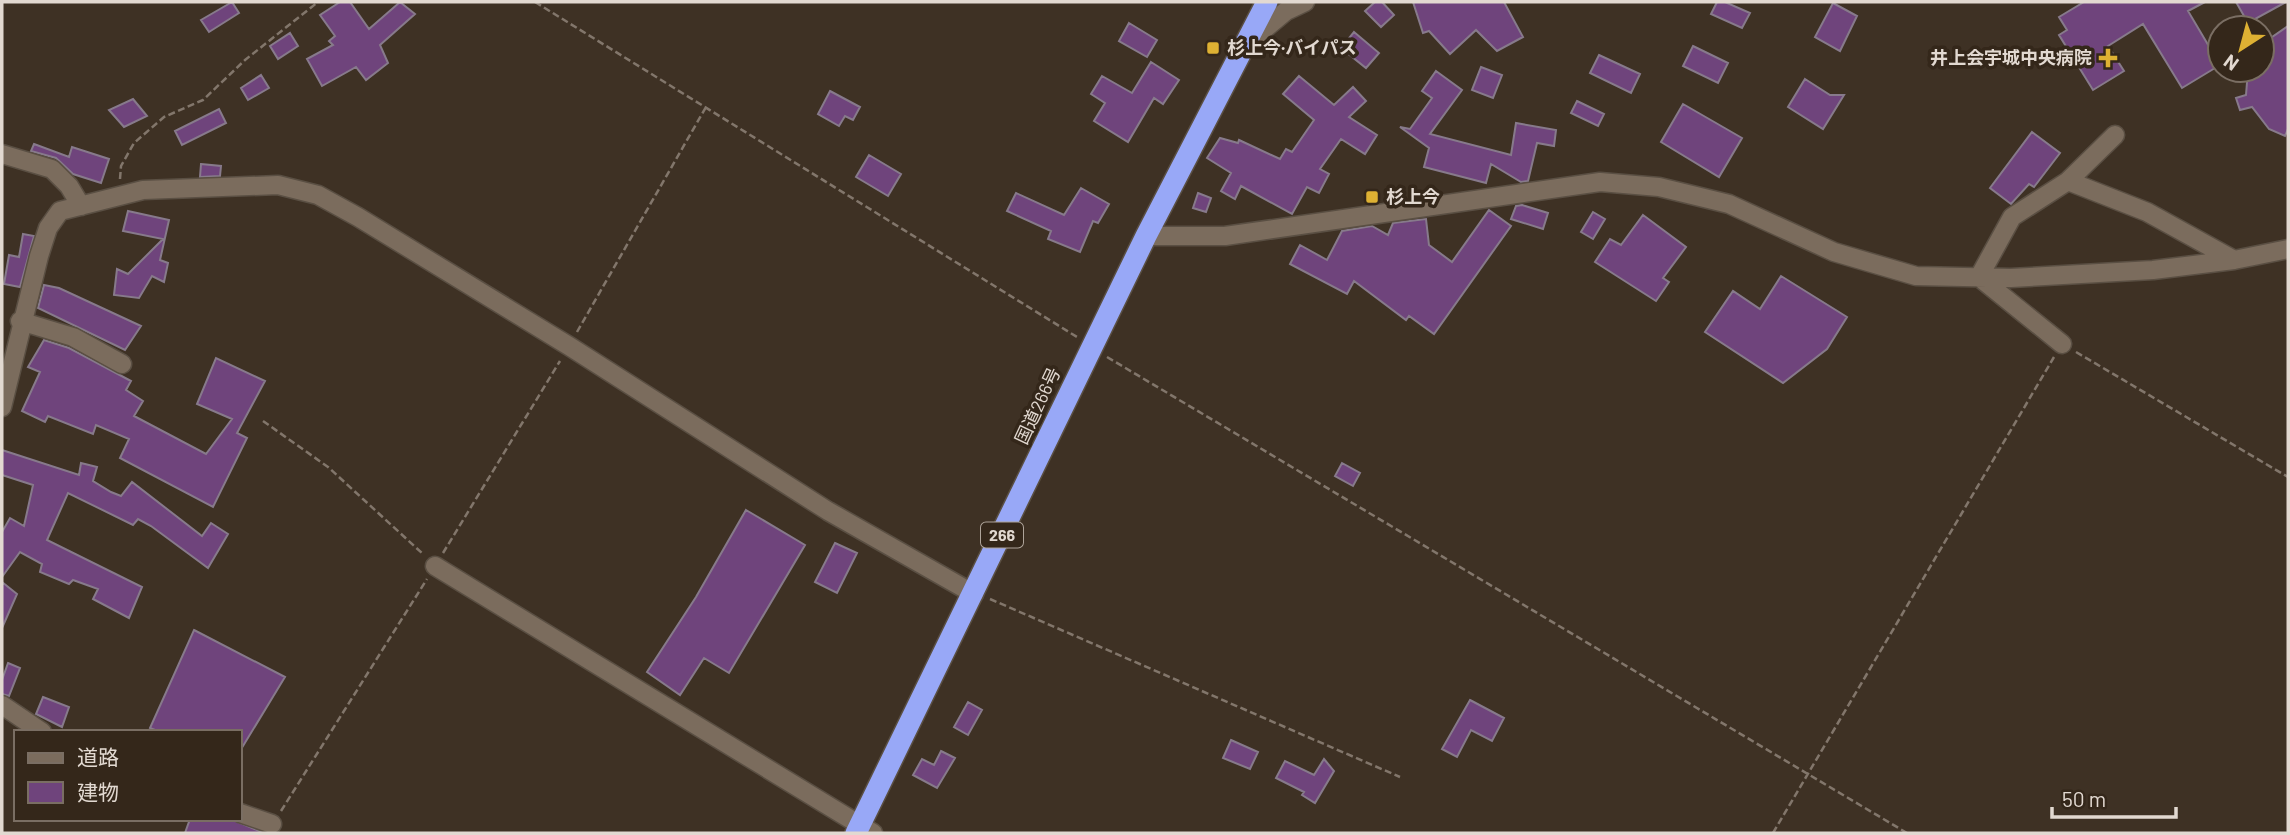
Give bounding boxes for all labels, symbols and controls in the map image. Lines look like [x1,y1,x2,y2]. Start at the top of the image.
north arrow [2206,14,2276,84]
place label: 杉上今·バイパス [1227,36,1357,58]
marker: 杉上今·バイパス [1205,40,1221,56]
place label: 井上会宇城中央病院 [1930,46,2092,68]
marker: 井上会宇城中央病院 [2098,48,2118,68]
text: N [2219,50,2243,76]
place label: 杉上今 [1386,185,1440,207]
marker: 杉上今 [1364,189,1380,205]
street label: 国道266号 [1010,364,1064,447]
road number: 266 [981,522,1023,548]
legend [14,730,242,821]
text: 道路 [77,744,119,769]
scale bar [2052,776,2176,820]
text: 建物 [77,779,119,804]
text: 50 m [2062,786,2106,811]

